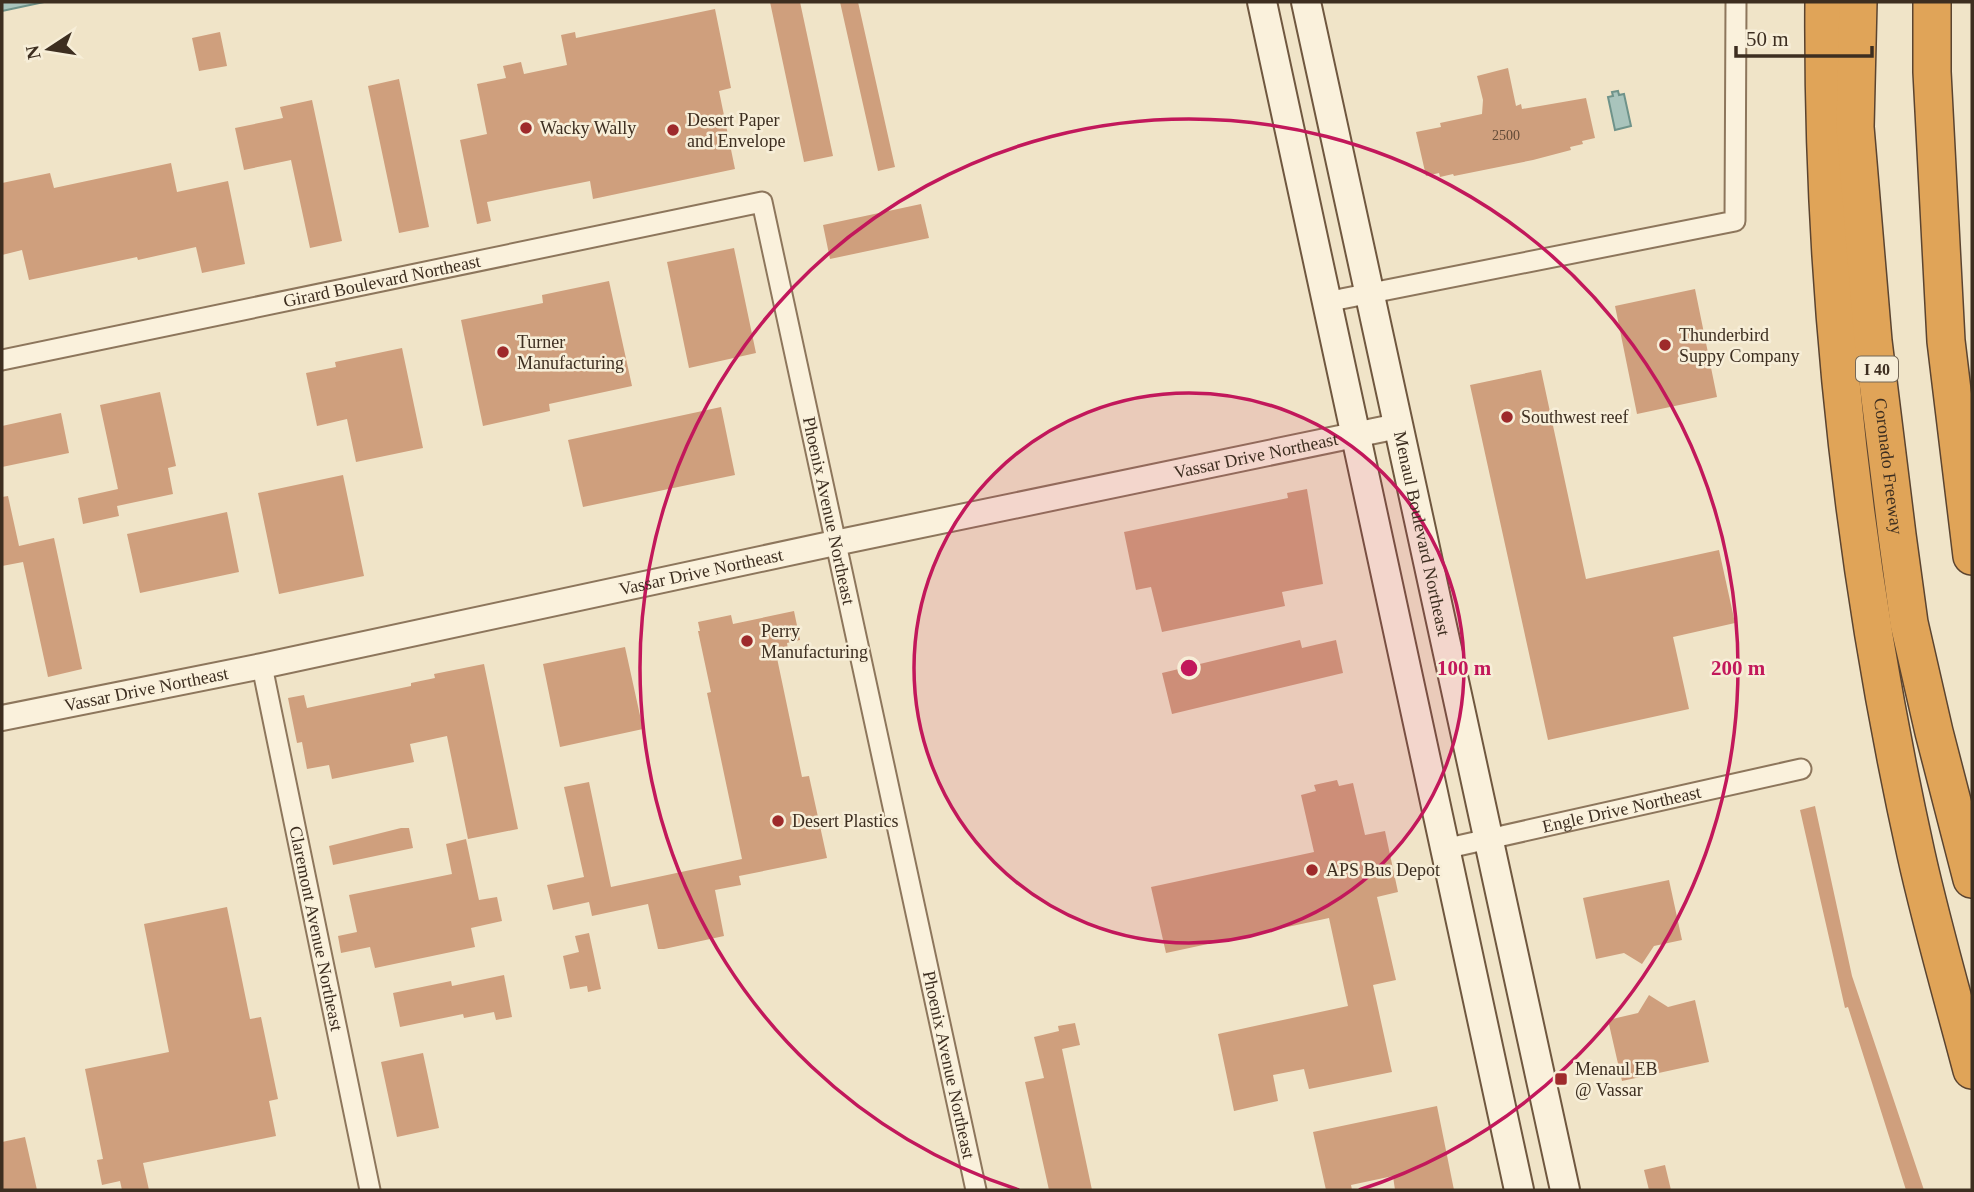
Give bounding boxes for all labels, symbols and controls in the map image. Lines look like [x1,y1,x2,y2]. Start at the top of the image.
north arrow [14,14,84,84]
scale bar [1736,14,1872,58]
text: 50 m [1746,27,1789,51]
text: N [21,43,45,61]
place label: Desert Paper and Envelope [687,110,785,151]
place label: Wacky Wally [540,118,636,138]
marker: Wacky Wally [518,120,534,136]
marker: Desert Paper and Envelope [665,122,681,138]
house number: 2500 [1492,128,1520,143]
street label: Girard Boulevard Northeast [281,251,482,311]
place label: Thunderbird Suppy Company [1679,325,1800,366]
place label: Turner Manufacturing [517,332,624,373]
marker: Thunderbird Suppy Company [1657,337,1673,353]
marker: Turner Manufacturing [495,344,511,360]
road number: I 40 [1856,356,1898,382]
street label: Coronado Freeway [1870,397,1907,536]
place label: Southwest reef [1521,407,1628,427]
marker: Southwest reef [1499,409,1515,425]
street label: Phoenix Avenue Northeast [799,415,859,606]
street label: Vassar Drive Northeast [1172,429,1340,482]
street label: Menaul Boulevard Northeast [1390,429,1454,638]
street label: Vassar Drive Northeast [617,544,785,599]
place label: Perry Manufacturing [761,621,868,662]
marker: Perry Manufacturing [739,633,755,649]
centre of rings [1177,656,1201,680]
text: 100 m [1437,656,1492,680]
text: 200 m [1711,656,1766,680]
street label: Vassar Drive Northeast [62,663,230,715]
street label: Engle Drive Northeast [1540,782,1703,837]
place label: Desert Plastics [792,811,898,831]
marker: Desert Plastics [770,813,786,829]
street label: Claremont Avenue Northeast [285,824,347,1033]
place label: APS Bus Depot [1326,860,1440,880]
marker: APS Bus Depot [1304,862,1320,878]
street label: Phoenix Avenue Northeast [919,969,979,1161]
place label: Menaul EB @ Vassar [1575,1059,1658,1100]
marker: Menaul EB @ Vassar [1553,1071,1569,1087]

